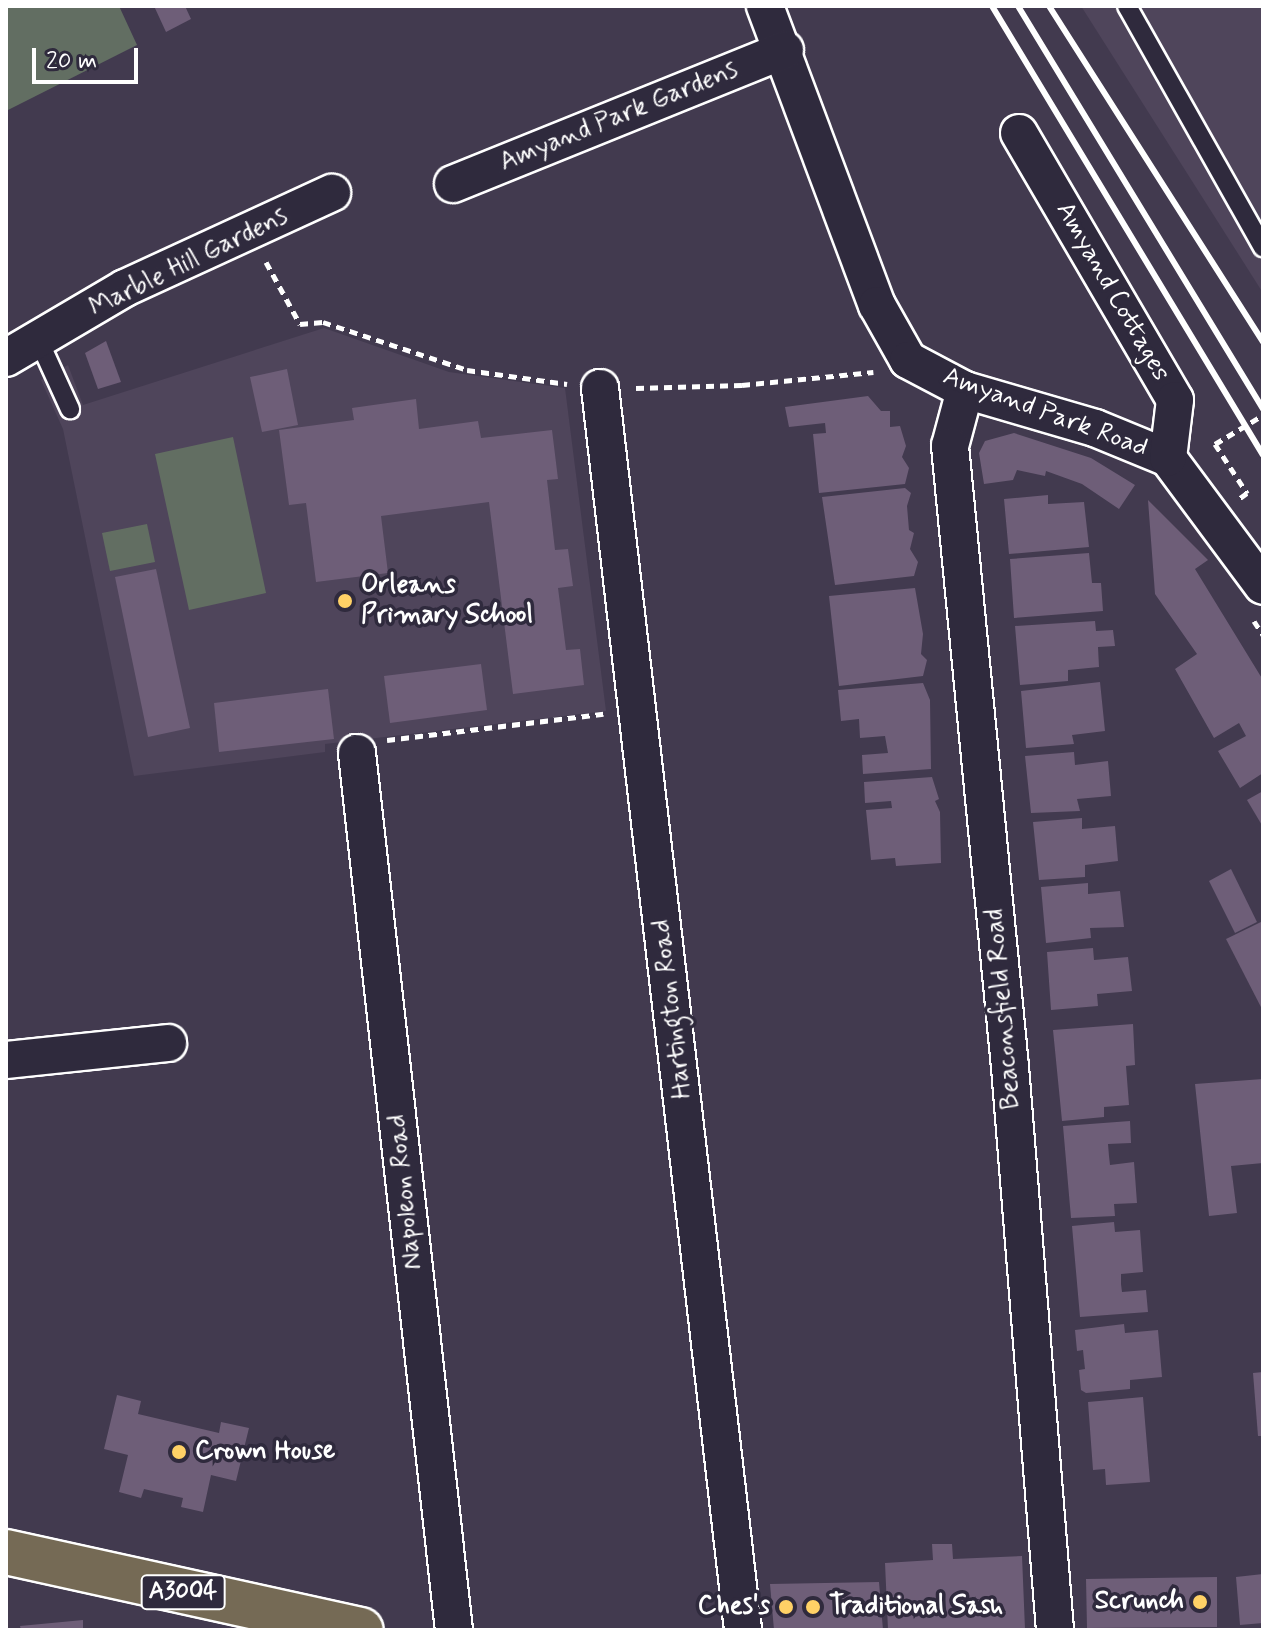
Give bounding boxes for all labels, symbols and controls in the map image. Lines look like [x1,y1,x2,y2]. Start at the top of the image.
scale bar [36,32,142,82]
text: 20 m [46,46,97,77]
street label: Amyand Park Gardens [497,55,741,179]
street label: Amyand Cottages [1047,196,1177,388]
street label: Marble Hill Gardens [84,201,294,325]
street label: Amyand Park Road [939,362,1151,464]
place label: Orleans Primary School [361,570,533,632]
marker: Orleans Primary School [336,592,354,610]
street label: Beaconsfield Road [980,908,1028,1110]
street label: Hartington Road [647,919,699,1099]
street label: Napoleon Road [382,1114,430,1270]
place label: Crown House [195,1436,335,1468]
marker: Crown House [170,1443,188,1461]
road number: A3004 [139,1572,227,1612]
place label: Scrunch [1095,1586,1184,1618]
place label: Ches's [698,1591,770,1623]
place label: Traditional Sash [829,1591,1001,1623]
marker: Scrunch [1191,1593,1209,1611]
marker: Ches's [777,1598,795,1616]
marker: Traditional Sash [804,1598,822,1616]

